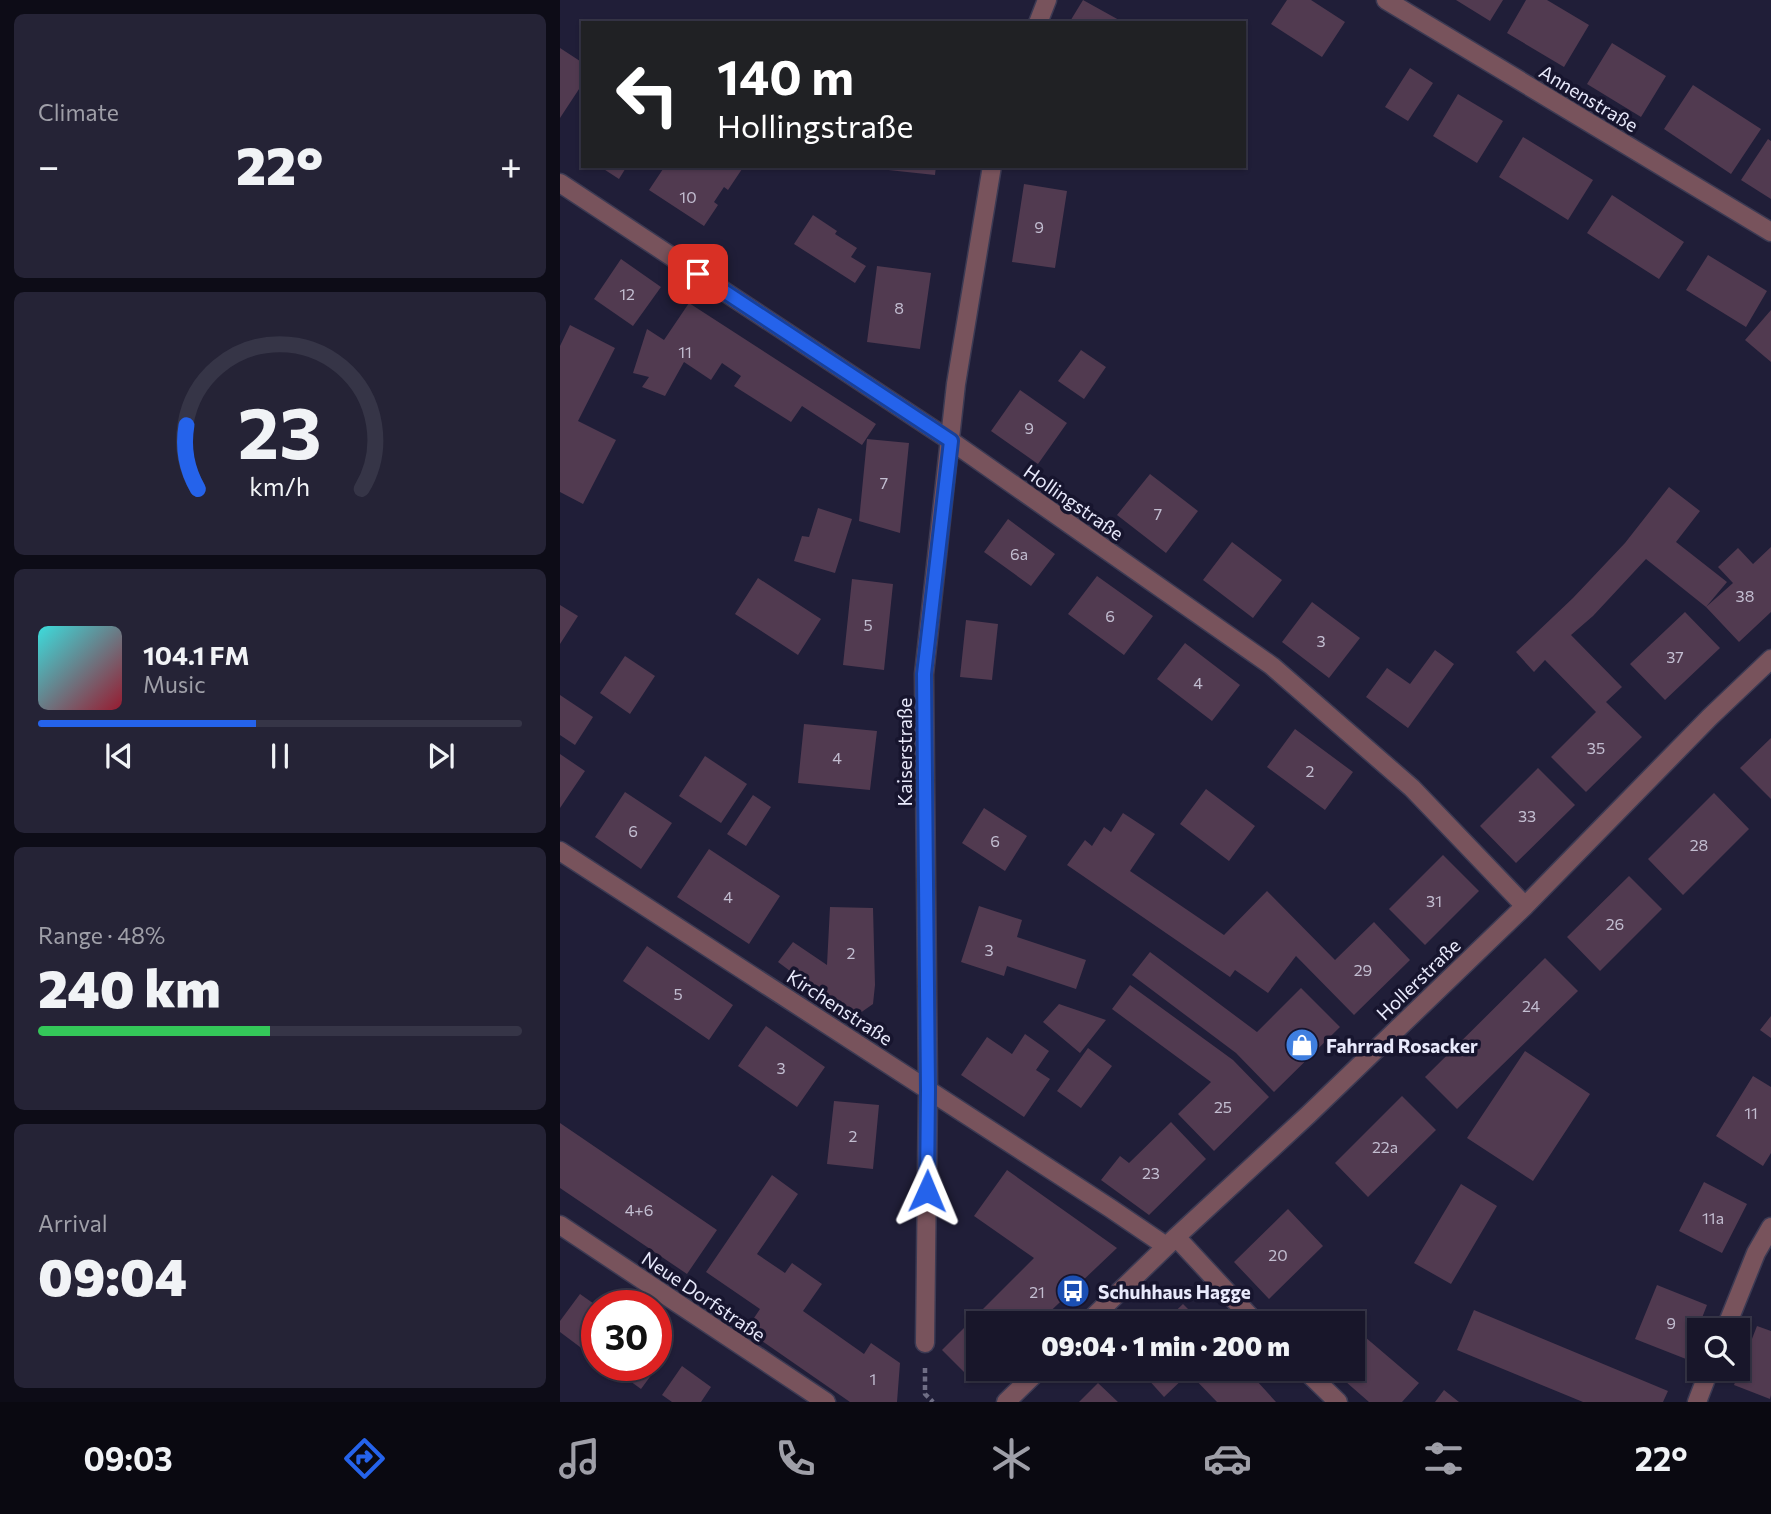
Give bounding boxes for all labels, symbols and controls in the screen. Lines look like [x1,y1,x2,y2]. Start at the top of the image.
text: 140 m [717,45,854,105]
icon: left [602,49,693,140]
street label: Annenstraße [1535,60,1643,136]
text: Climate [38,98,119,126]
text: Hollingstraße [717,105,913,145]
text: 22° [236,132,323,196]
text: − [38,141,60,188]
text: + [500,141,522,188]
house number: 10 [679,187,697,206]
house number: 9 [1034,217,1044,236]
pin [668,244,728,304]
icon: arrive [679,255,717,293]
house number: 12 [619,284,635,303]
house number: 8 [894,298,904,317]
house number: 11 [678,342,692,361]
text: 23 [238,386,322,475]
house number: 9 [1024,418,1034,437]
street label: Hollingstraße [1020,459,1128,545]
text: km/h [250,471,310,501]
house number: 7 [880,473,888,492]
house number: 7 [1154,504,1162,523]
house number: 6a [1010,544,1028,563]
house number: 38 [1736,586,1754,605]
house number: 6 [1105,606,1115,625]
house number: 5 [863,615,873,634]
house number: 3 [1316,631,1326,650]
text: 104.1 FM [143,639,250,670]
house number: 37 [1666,647,1684,666]
text: Music [143,670,206,698]
house number: 4 [1193,673,1203,692]
street label: Kaiserstraße [893,698,916,806]
icon: previous [100,737,138,775]
icon: pause [261,737,299,775]
icon: next [422,737,460,775]
house number: 35 [1587,738,1605,757]
house number: 4 [832,748,842,767]
house number: 2 [1306,761,1315,780]
house number: 33 [1518,806,1536,825]
house number: 6 [628,821,638,840]
house number: 6 [990,831,1000,850]
house number: 28 [1690,835,1708,854]
house number: 4 [723,887,733,906]
house number: 31 [1426,891,1442,910]
house number: 26 [1606,914,1624,933]
text: Range · 48% [38,921,165,949]
street label: Hollerstraße [1371,933,1465,1025]
house number: 3 [984,940,994,959]
house number: 2 [847,943,856,962]
text: 240 km [38,955,221,1019]
house number: 29 [1354,960,1372,979]
street label: Kirchenstraße [783,964,897,1050]
house number: 5 [673,984,683,1003]
house number: 24 [1522,996,1540,1015]
shop icon: Fahrrad Rosacker [1283,1026,1321,1064]
place label: Fahrrad Rosacker [1326,1034,1478,1057]
house number: 3 [776,1058,786,1077]
house number: 25 [1214,1097,1232,1116]
house number: 11 [1744,1103,1758,1122]
house number: 2 [849,1126,858,1145]
house number: 22a [1372,1137,1398,1156]
position arrow [890,1154,964,1228]
house number: 23 [1142,1163,1160,1182]
house number: 4+6 [625,1200,653,1219]
house number: 11a [1702,1208,1724,1227]
text: Arrival [38,1209,108,1237]
text: 09:04 [38,1243,187,1307]
house number: 20 [1268,1245,1288,1264]
street label: Neue Dorfstraße [638,1246,770,1346]
bus stop icon: Schuhhaus Hagge [1054,1272,1092,1310]
place label: Schuhhaus Hagge [1098,1280,1251,1303]
house number: 21 [1029,1282,1045,1301]
speed limit sign: 30 [581,1290,672,1381]
house number: 9 [1666,1313,1676,1332]
map controls [1687,1318,1750,1381]
button: search [1687,1318,1750,1381]
text: 09:04 · 1 min · 200 m [1041,1330,1290,1361]
house number: 1 [870,1369,876,1388]
icon: directions [340,1434,389,1483]
icon: music [555,1434,604,1483]
icon: phone [771,1434,820,1483]
icon: climate [987,1434,1036,1483]
icon: car [1203,1434,1252,1483]
icon: filters [1419,1434,1468,1483]
text: 09:03 [83,1438,173,1478]
text: 22° [1635,1438,1687,1478]

